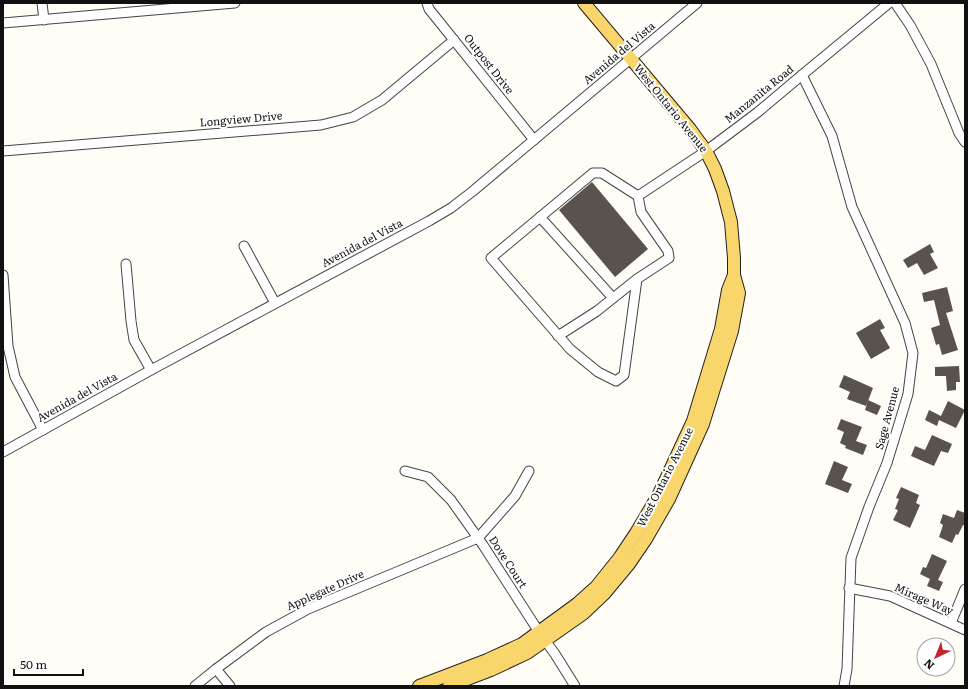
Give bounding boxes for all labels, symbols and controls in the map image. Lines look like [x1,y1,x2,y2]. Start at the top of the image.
street label: Avenida del Vista [579,17,658,87]
street label: Outpost Drive [461,30,519,97]
street label: West Ontario Avenue [631,60,713,155]
street label: Manzanita Road [720,60,797,126]
street label: Longview Drive [199,106,283,130]
street label: Avenida del Vista [318,214,405,270]
street label: Avenida del Vista [33,367,120,425]
street label: Sage Avenue [870,384,902,451]
street label: West Ontario Avenue [632,424,696,529]
street label: Dove Court [486,532,532,591]
street label: Applegate Drive [283,565,366,613]
street label: Mirage Way [892,578,957,618]
north arrow [916,637,956,677]
scale bar [14,651,83,677]
text: 50 m [20,655,47,673]
text: N [920,656,937,674]

